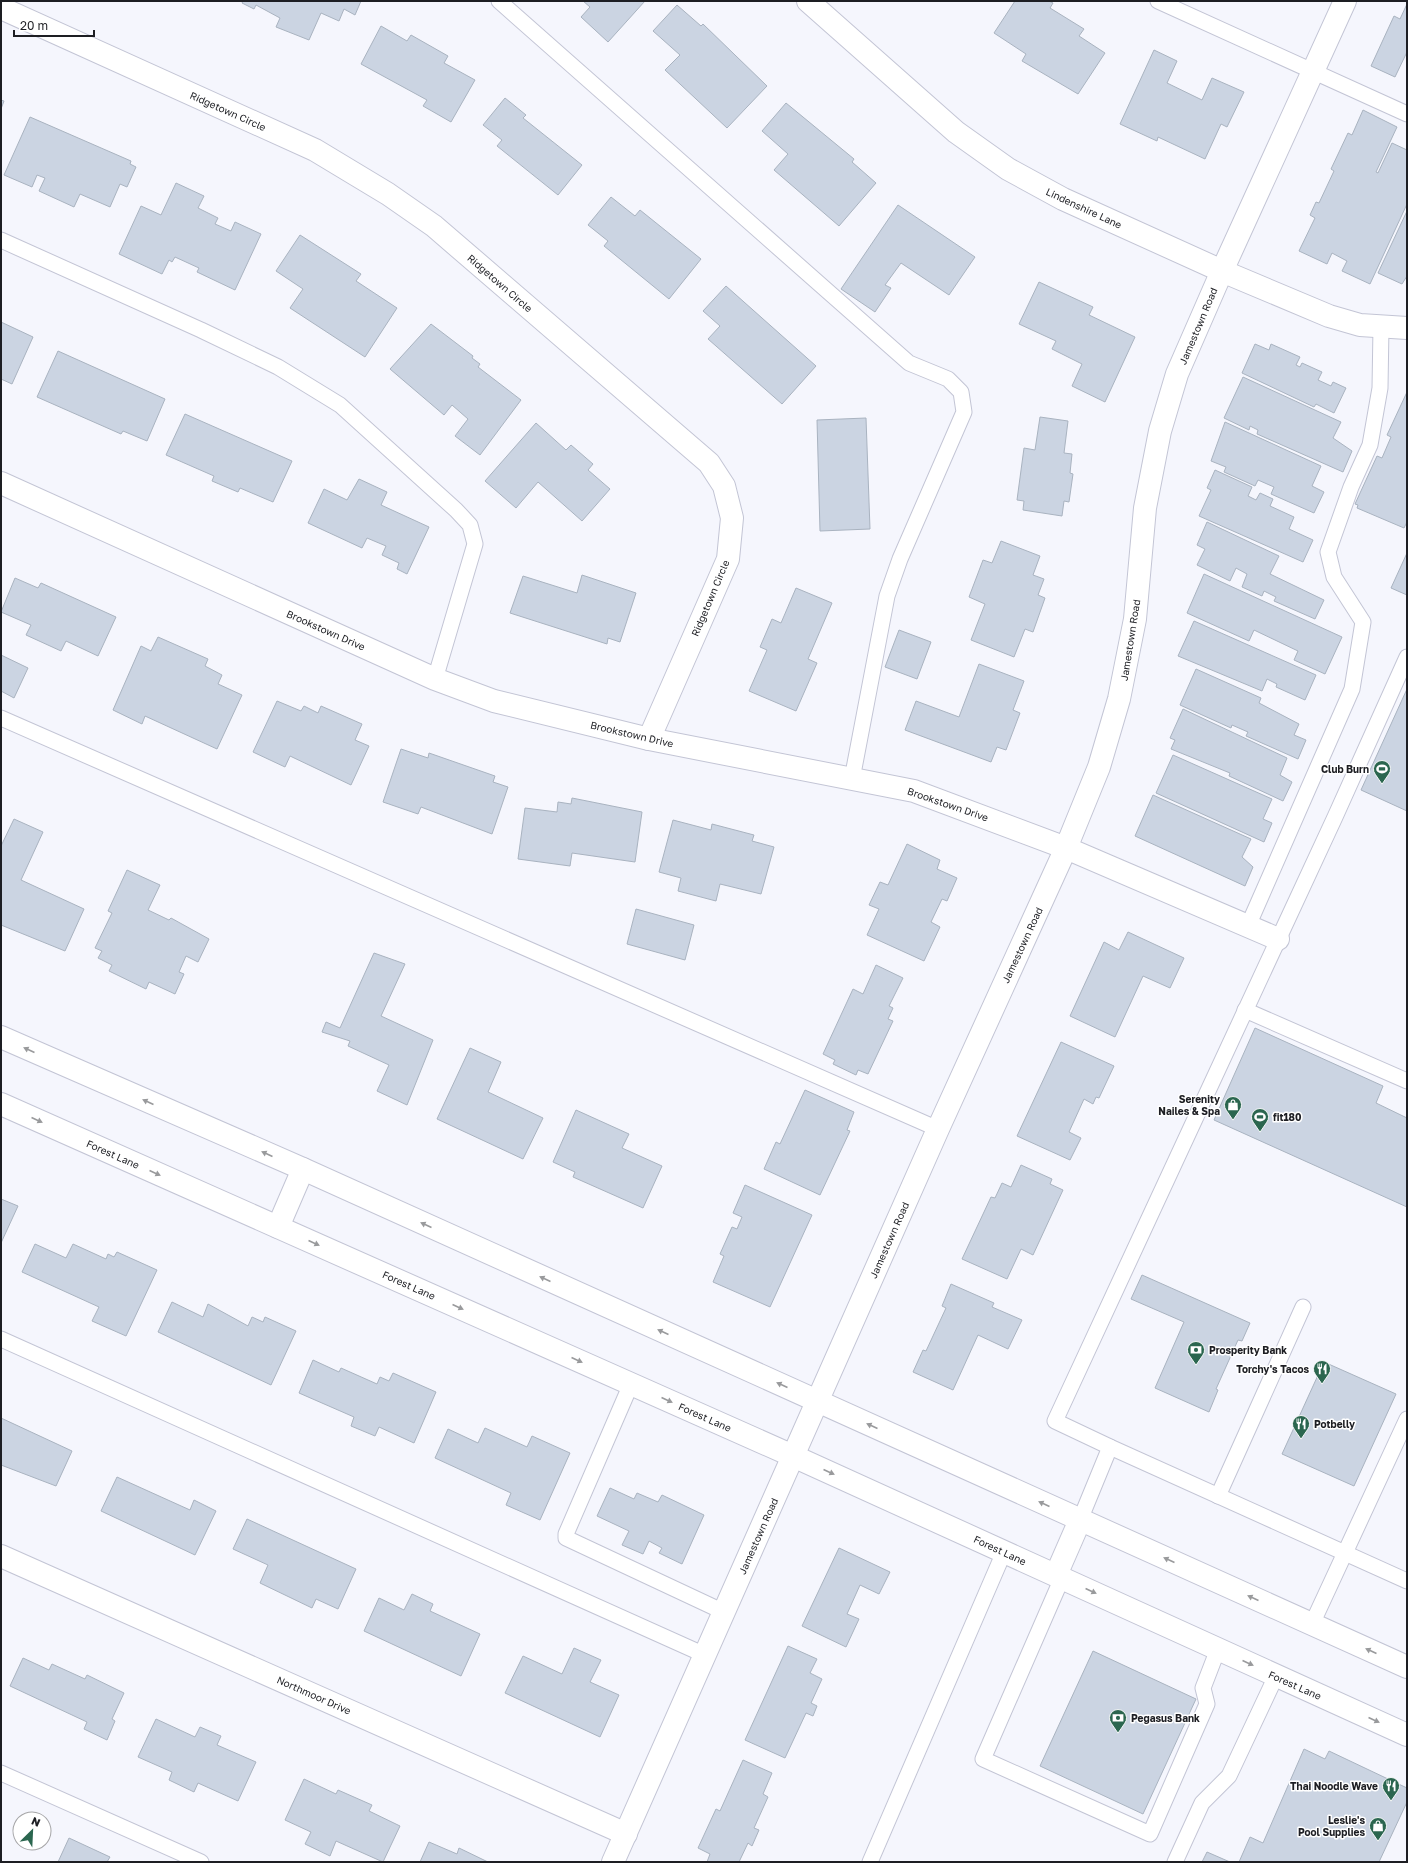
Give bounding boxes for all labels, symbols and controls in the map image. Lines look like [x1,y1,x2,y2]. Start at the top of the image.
scale bar [14,12,94,38]
text: 20 m [20,18,48,33]
street label: Ridgetown Circle [188,89,268,133]
street label: Lindenshire Lane [1044,185,1124,231]
street label: Ridgetown Circle [465,252,535,315]
street label: Jamestown Road [1176,286,1220,366]
street label: Ridgetown Circle [688,558,732,638]
street label: Jamestown Road [1118,598,1142,682]
street label: Brookstown Drive [285,607,367,653]
street label: Brookstown Drive [589,719,675,749]
sports icon: Club Burn [1372,759,1392,784]
place label: Club Burn [1321,763,1369,775]
street label: Brookstown Drive [906,785,990,824]
street label: Jamestown Road [999,905,1045,985]
one-way arrow [22,1046,34,1052]
place label: Serenity Nailes & Spa [1158,1093,1220,1117]
shop icon: Serenity Nailes & Spa [1223,1095,1243,1120]
one-way arrow [141,1098,153,1104]
sports icon: fit180 [1250,1107,1270,1132]
place label: fit180 [1273,1111,1302,1123]
one-way arrow [31,1117,42,1123]
street label: Forest Lane [85,1137,141,1171]
one-way arrow [261,1151,273,1157]
one-way arrow [150,1170,162,1176]
street label: Jamestown Road [867,1200,911,1280]
one-way arrow [421,1222,432,1228]
one-way arrow [308,1240,319,1246]
street label: Forest Lane [381,1268,437,1302]
one-way arrow [538,1275,550,1281]
one-way arrow [453,1304,464,1310]
one-way arrow [658,1329,669,1335]
bank icon: Prosperity Bank [1186,1340,1206,1365]
place label: Prosperity Bank [1209,1344,1287,1356]
one-way arrow [571,1357,583,1363]
restaurant icon: Torchy's Tacos [1312,1359,1332,1384]
place label: Torchy's Tacos [1236,1363,1309,1375]
one-way arrow [775,1382,787,1388]
one-way arrow [661,1397,673,1403]
street label: Forest Lane [677,1400,733,1434]
restaurant icon: Potbelly [1291,1414,1311,1439]
place label: Potbelly [1314,1418,1355,1430]
one-way arrow [867,1423,878,1429]
one-way arrow [823,1469,834,1475]
street label: Jamestown Road [736,1496,780,1576]
one-way arrow [1038,1500,1050,1507]
street label: Forest Lane [972,1533,1028,1567]
one-way arrow [1163,1557,1175,1563]
one-way arrow [1085,1588,1097,1594]
one-way arrow [1247,1594,1259,1601]
one-way arrow [1366,1648,1377,1654]
one-way arrow [1242,1660,1253,1666]
street label: Forest Lane [1267,1668,1323,1702]
street label: Northmoor Drive [275,1673,353,1717]
bank icon: Pegasus Bank [1108,1708,1128,1733]
place label: Pegasus Bank [1131,1712,1200,1724]
one-way arrow [1368,1717,1380,1723]
restaurant icon: Thai Noodle Wave [1381,1776,1401,1801]
place label: Thai Noodle Wave [1290,1780,1378,1792]
north arrow [12,1811,52,1851]
text: N [30,1814,43,1829]
place label: Leslie's Pool Supplies [1298,1814,1365,1838]
shop icon: Leslie's Pool Supplies [1368,1816,1388,1841]

